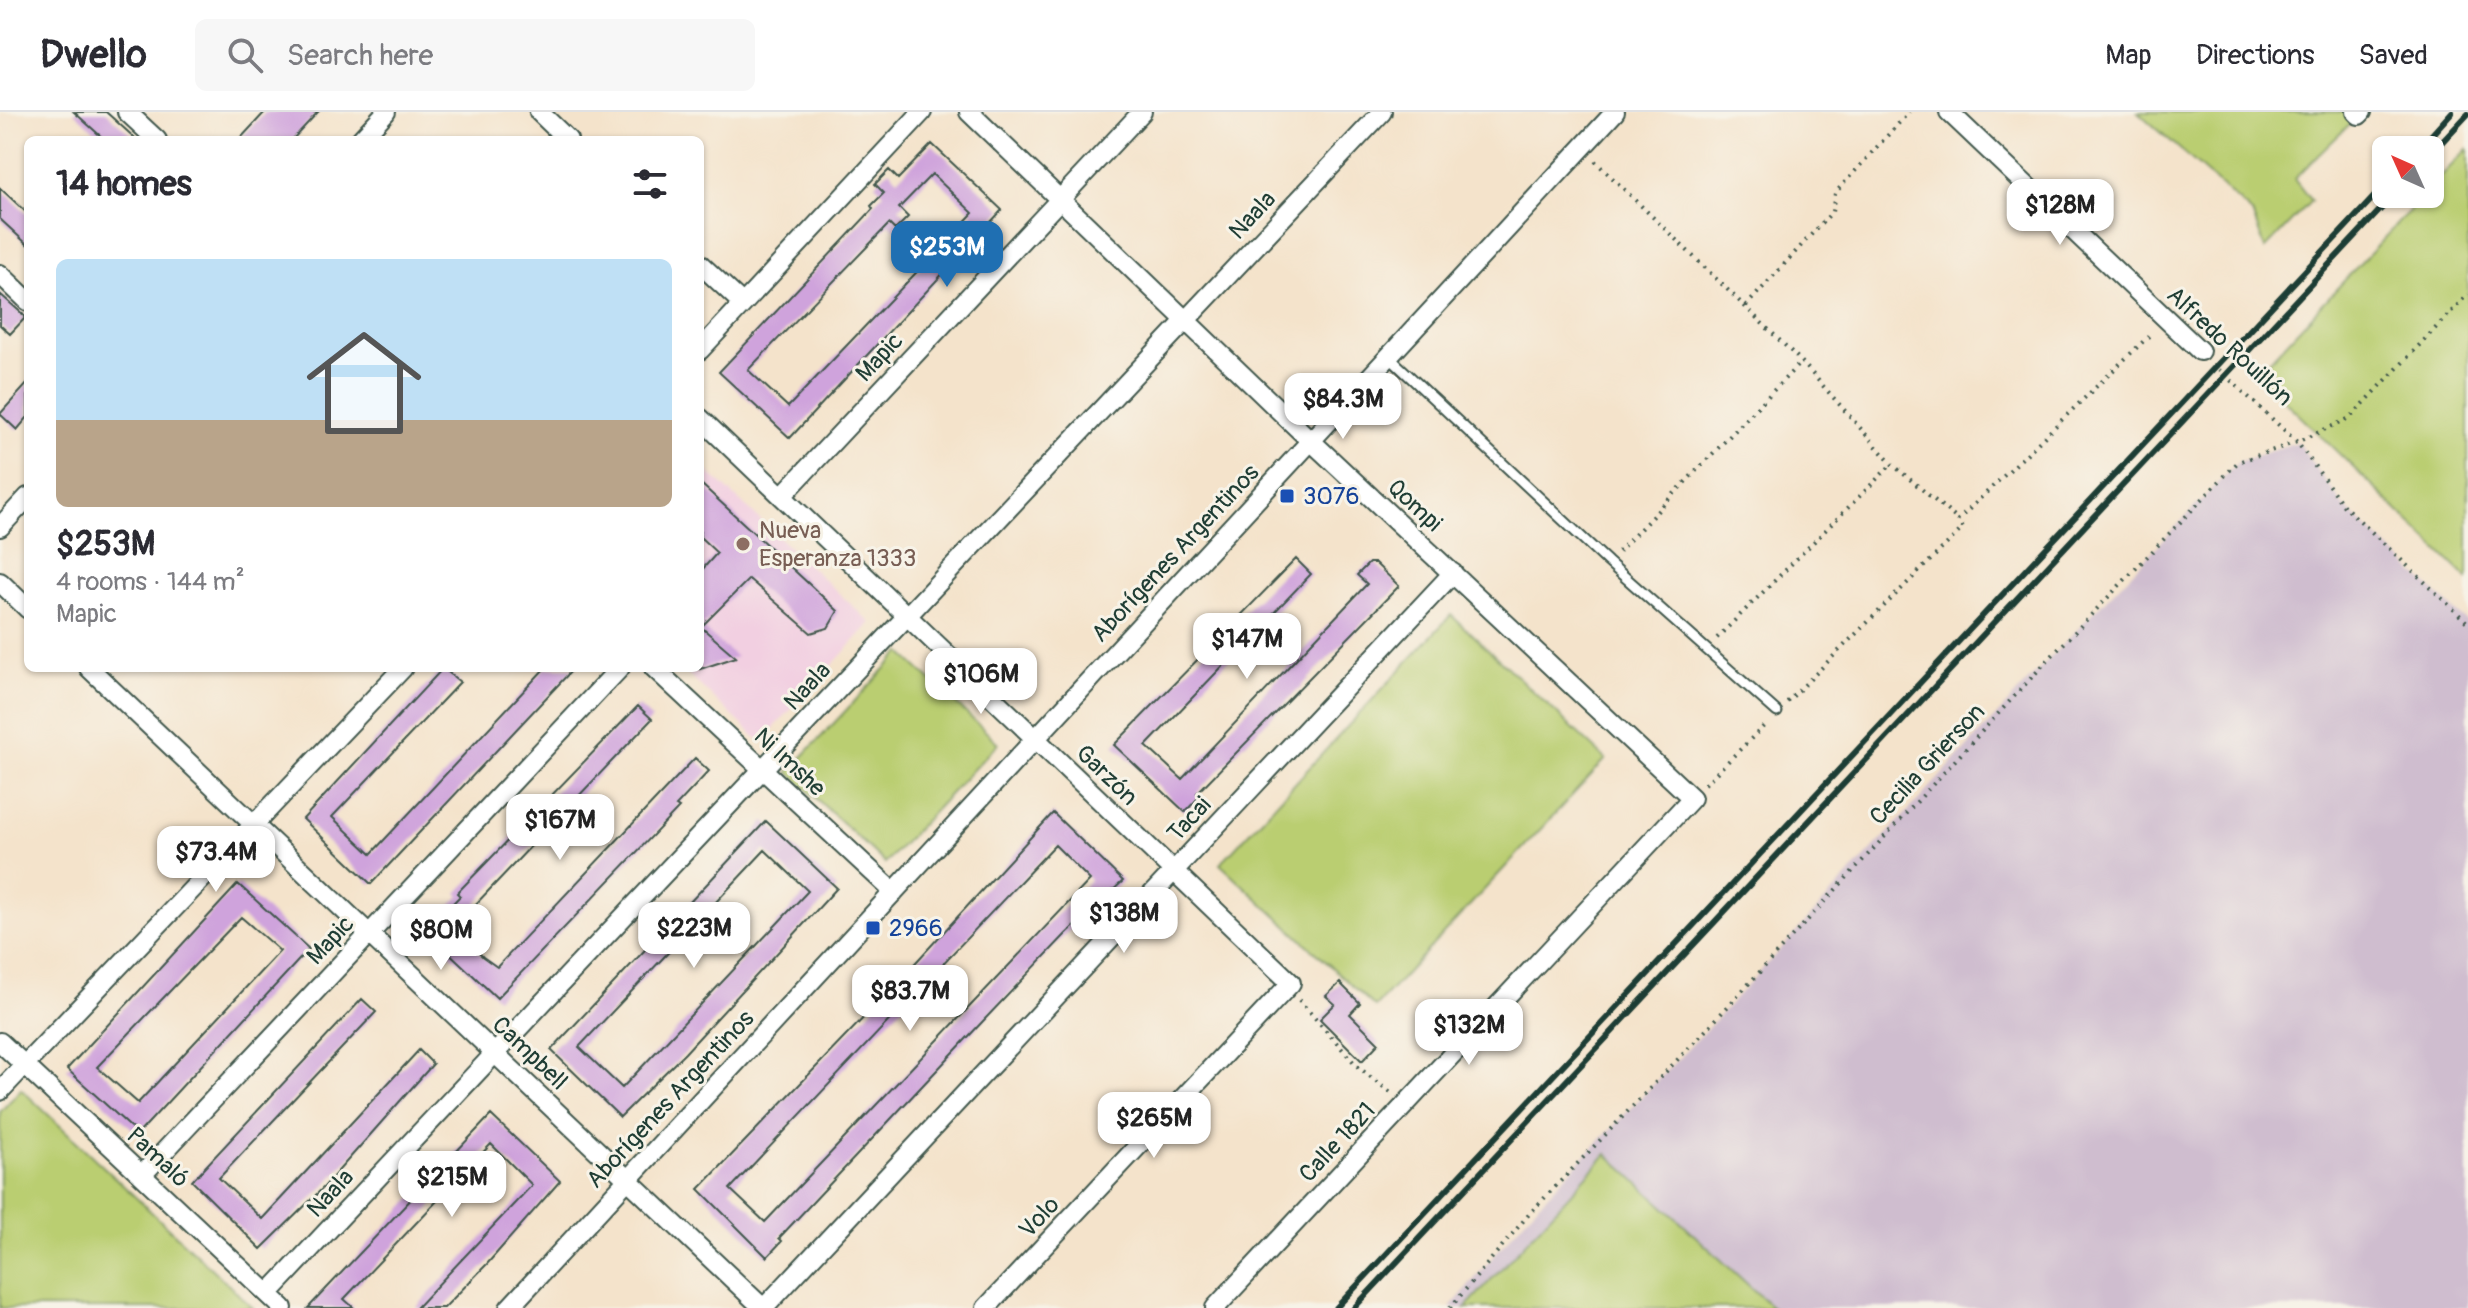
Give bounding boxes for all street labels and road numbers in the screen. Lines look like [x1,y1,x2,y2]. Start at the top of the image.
street label: Naala [1223,185,1282,245]
street label: Alfredo Rouillón [2161,281,2299,412]
street label: Mapic [850,327,909,388]
street label: Aborígenes Argentinos [1085,458,1265,648]
street label: Qompi [1381,473,1448,538]
street label: Naala [778,656,837,716]
street label: Cecilia Grierson [1864,698,1991,831]
street label: Ni Imshe [748,722,832,803]
street label: Garzón [1070,739,1144,812]
street label: Tacai [1161,791,1217,848]
street label: Mapic [301,910,360,971]
street label: Aborígenes Argentinos [580,1004,760,1194]
street label: Campbell [486,1010,573,1096]
street label: Calle 1821 [1293,1096,1382,1188]
street label: Pamaló [120,1121,195,1193]
street label: Naala [301,1163,360,1223]
street label: Volo [1013,1191,1066,1244]

